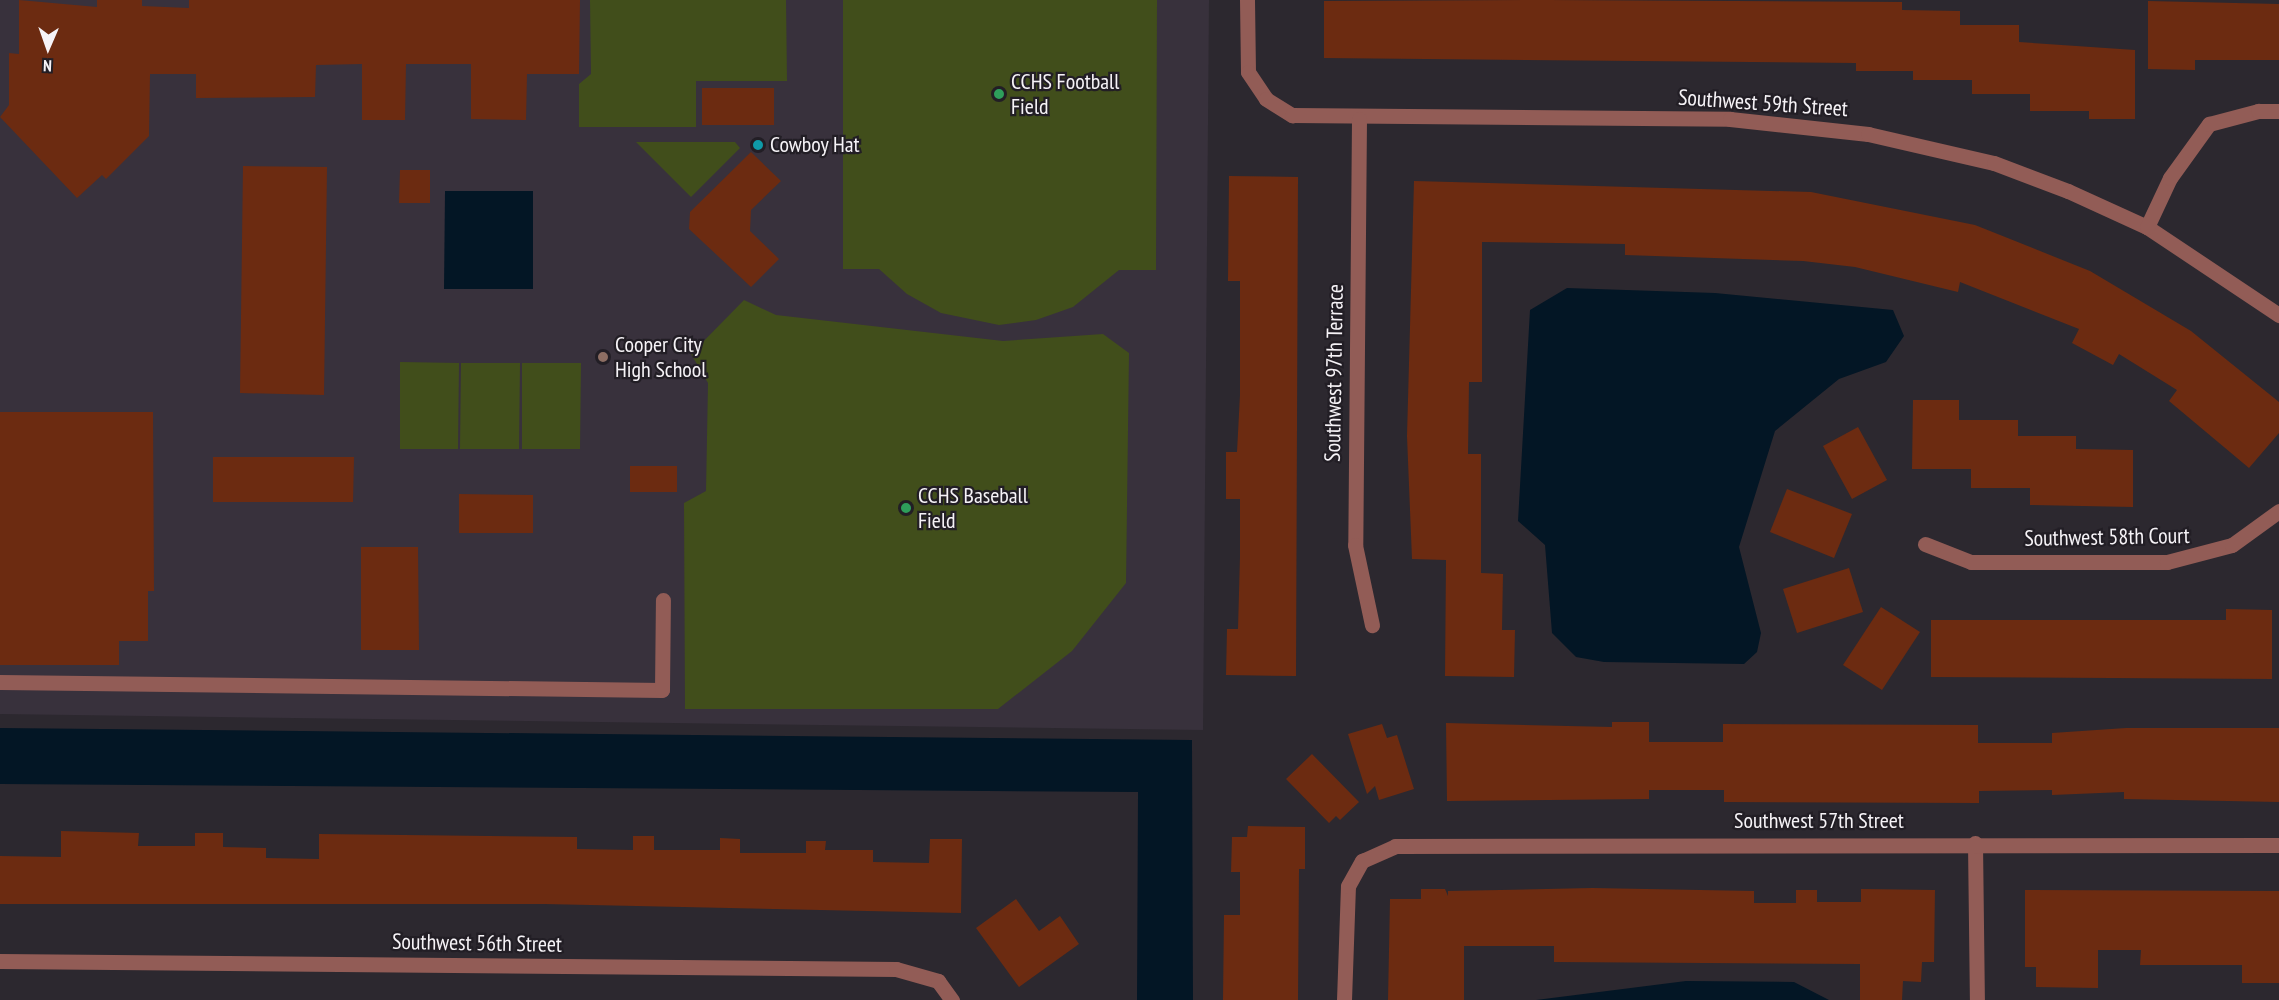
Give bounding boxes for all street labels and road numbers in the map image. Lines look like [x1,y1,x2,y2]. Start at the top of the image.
street label: Southwest 59th Street [1677,84,1849,122]
street label: Southwest 97th Terrace [1319,284,1349,462]
street label: Southwest 58th Court [2024,522,2190,552]
street label: Southwest 57th Street [1734,808,1904,834]
street label: Southwest 56th Street [392,928,562,958]

